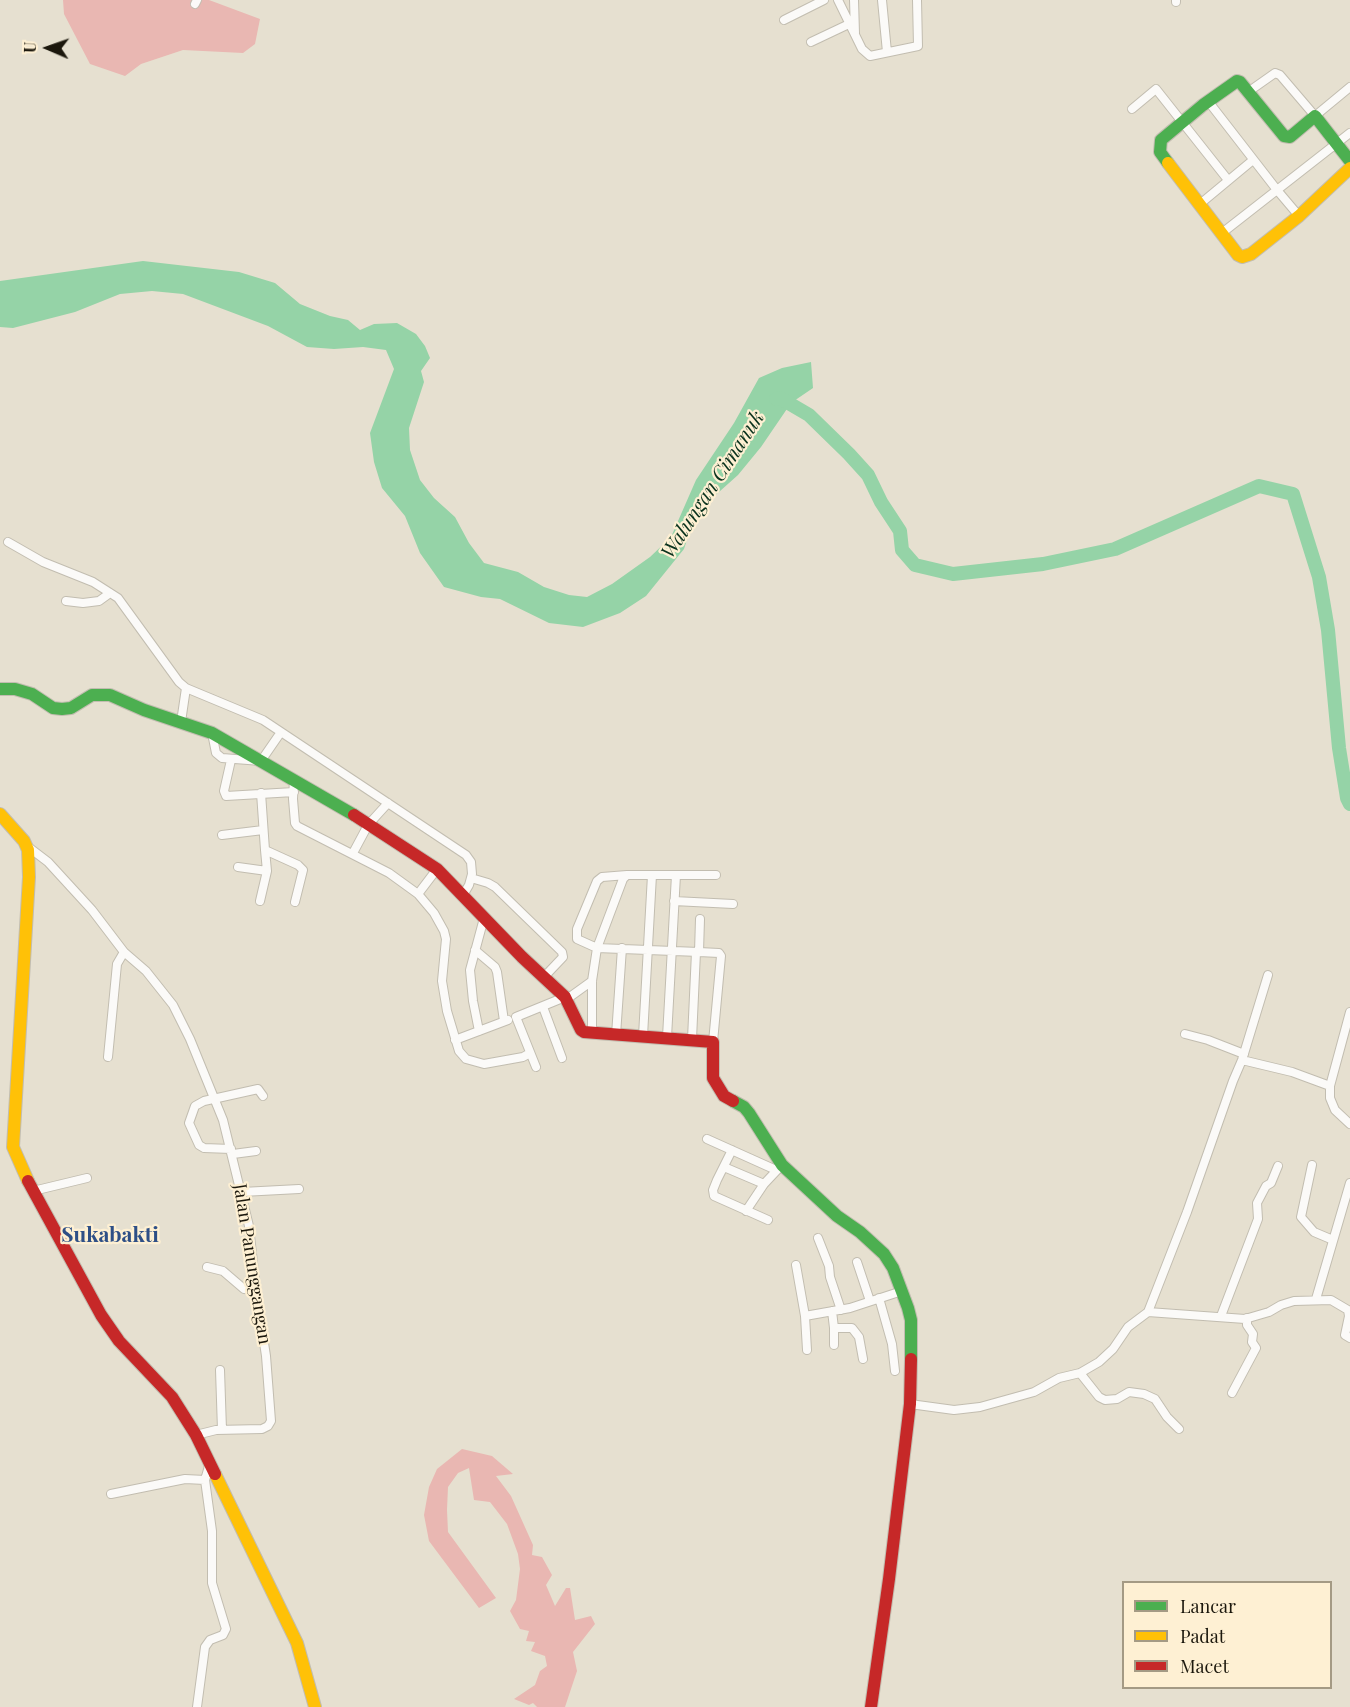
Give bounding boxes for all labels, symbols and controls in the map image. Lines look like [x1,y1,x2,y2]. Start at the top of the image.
north arrow [18,18,78,78]
text: U [19,41,40,53]
water label: Walungan Cimanuk [656,407,770,563]
street label: Jalan Panunggangan [229,1182,275,1346]
district label: Sukabakti [61,1222,159,1248]
legend [1122,1581,1332,1689]
text: Lancar [1180,1594,1236,1618]
text: Padat [1180,1624,1225,1648]
text: Macet [1180,1654,1229,1678]

